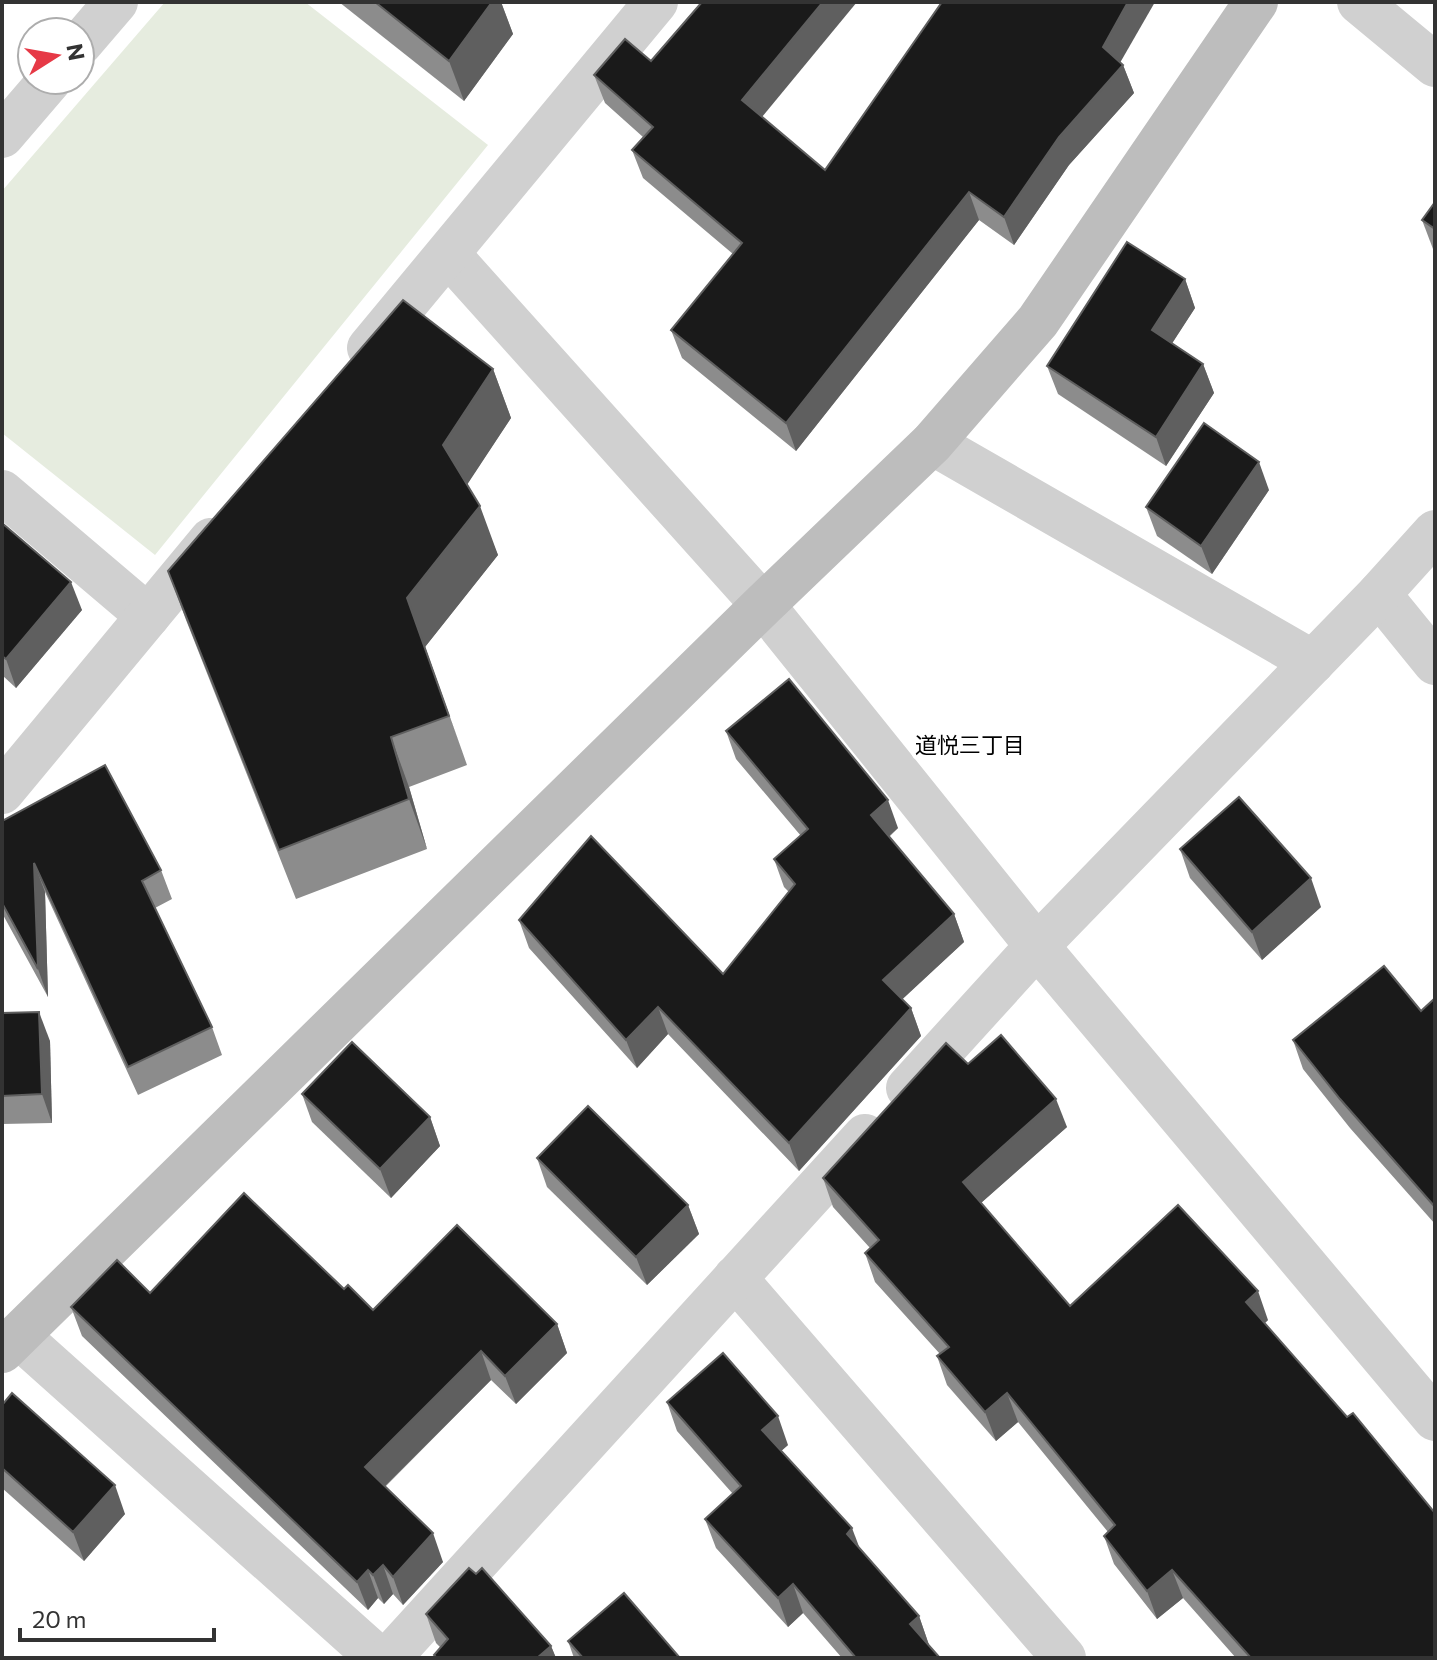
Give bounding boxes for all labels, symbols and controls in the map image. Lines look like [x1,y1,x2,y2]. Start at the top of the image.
north arrow [16,16,96,96]
text: N [61,41,91,63]
district label: 道悦三丁目 [915,731,1025,758]
scale bar [20,1592,214,1642]
text: 20 m [32,1604,86,1633]

